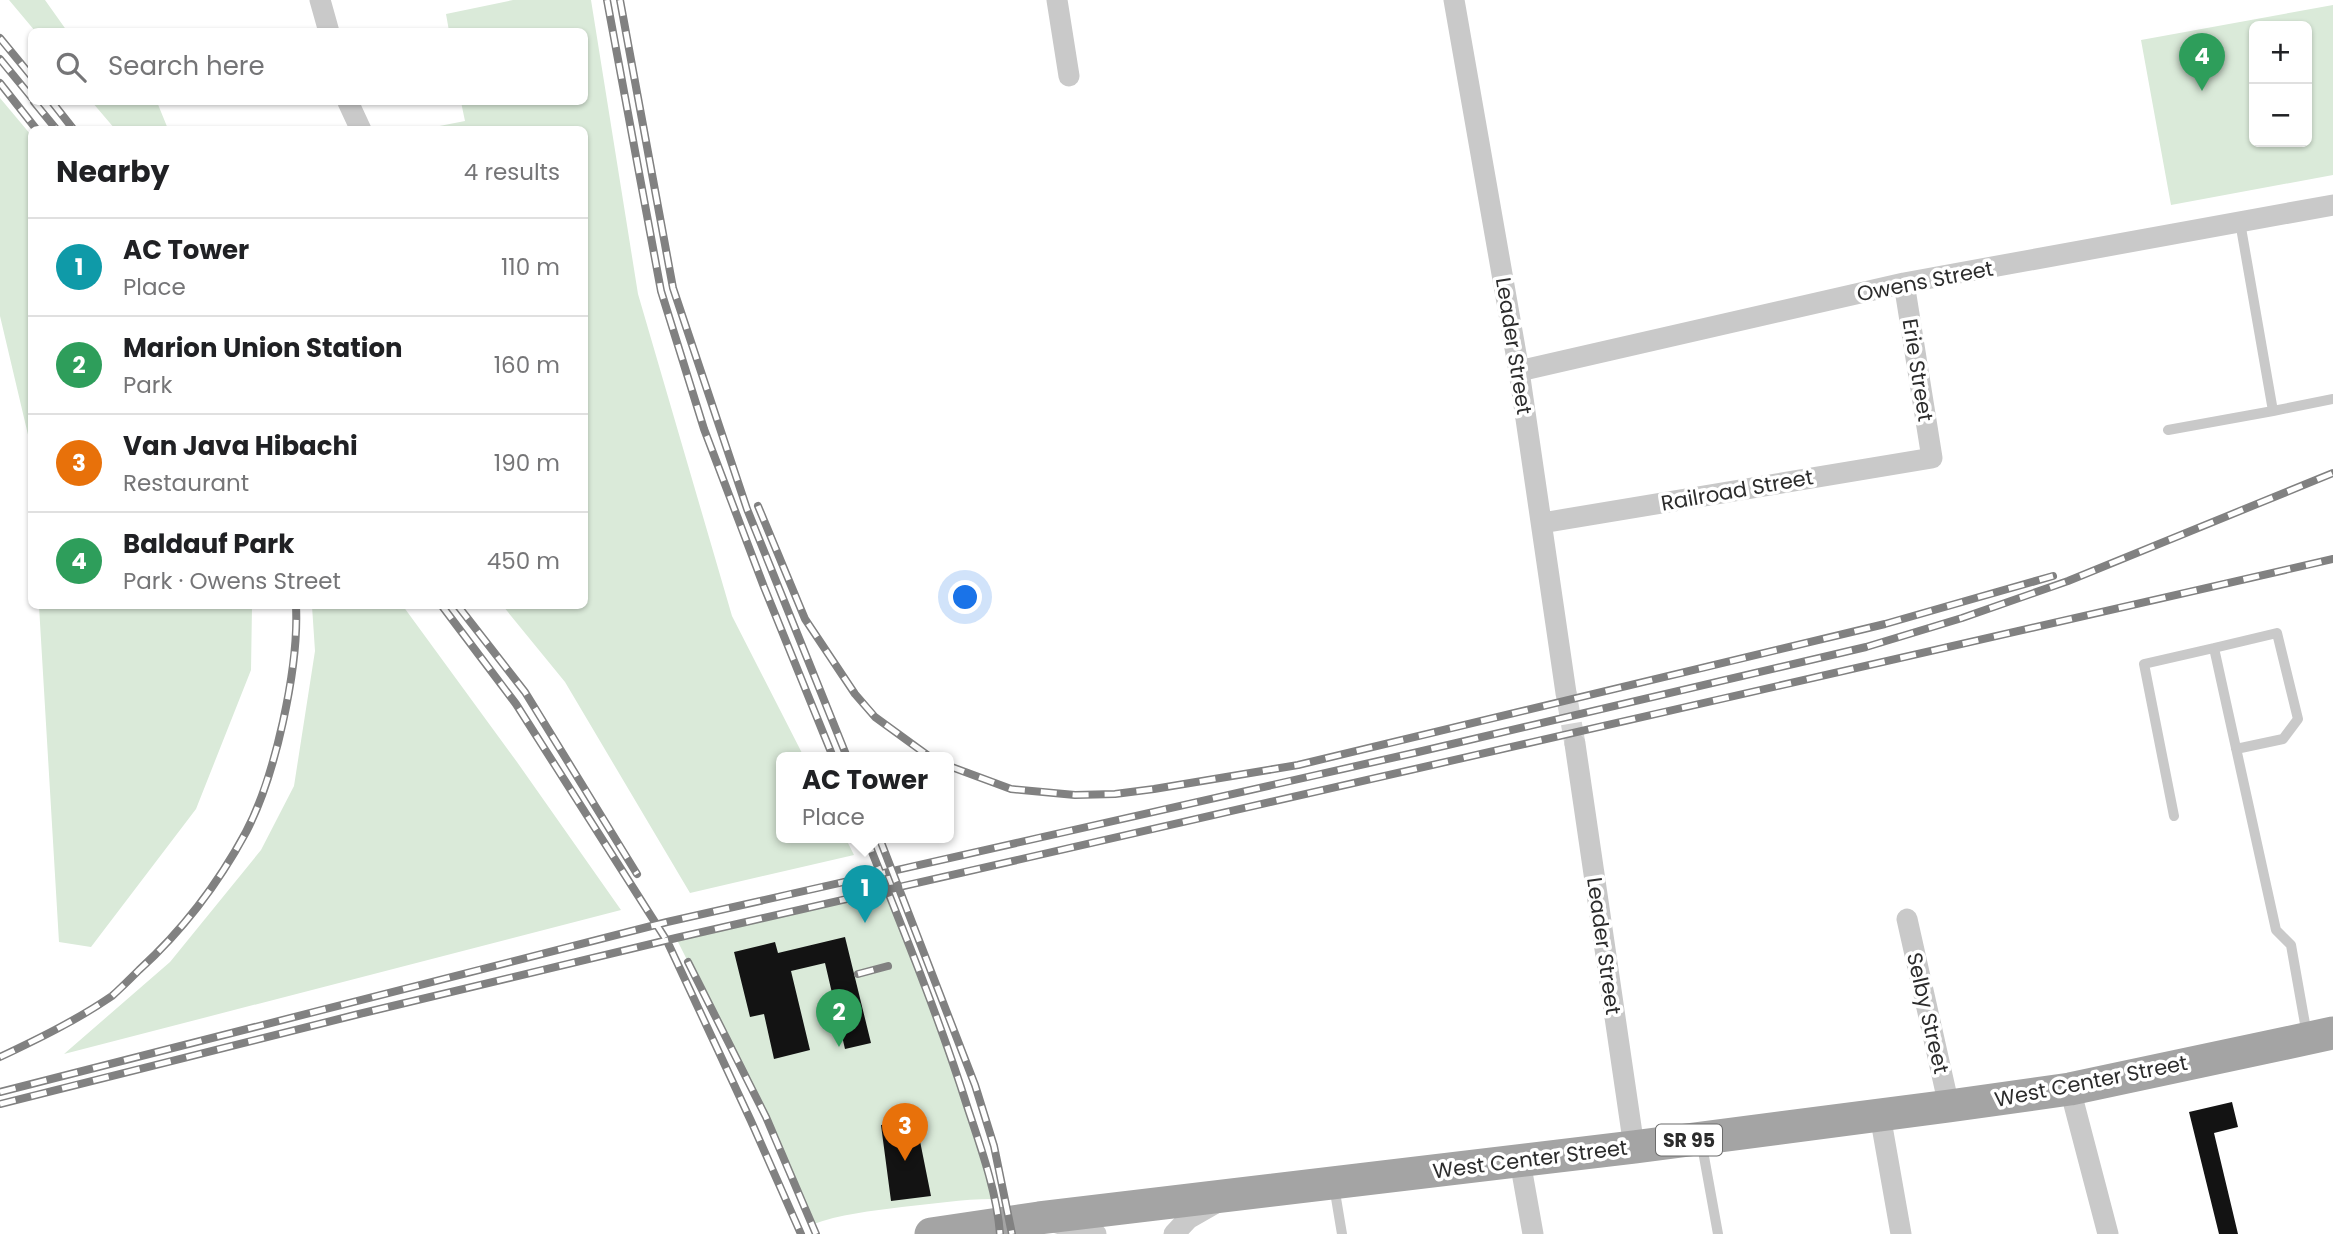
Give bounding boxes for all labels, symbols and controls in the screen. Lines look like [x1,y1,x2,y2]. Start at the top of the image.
map controls [2249,21,2312,147]
button: + [2249,21,2312,84]
search box [28,28,588,105]
pin: 4 [2179,33,2225,91]
icon: search [52,48,90,86]
text: Search here [108,48,265,84]
button: − [2249,84,2312,147]
text: Nearby [56,150,170,193]
text: 4 results [464,156,560,188]
text: AC Tower [123,232,249,268]
text: 1 [75,251,83,283]
text: 110 m [501,251,560,283]
street label: Owens Street [1854,254,1996,308]
text: Place [123,271,186,303]
street label: Leader Street [1489,275,1539,417]
street label: Erie Street [1896,316,1940,424]
text: Marion Union Station [123,330,403,366]
text: 2 [72,349,86,381]
text: 160 m [494,349,560,381]
text: Park [123,369,172,401]
text: Van Java Hibachi [123,428,358,464]
text: 3 [72,447,86,479]
text: 190 m [494,447,560,479]
street label: Railroad Street [1659,462,1815,518]
text: Restaurant [123,467,249,499]
text: Baldauf Park [123,526,294,562]
text: 4 [71,545,87,577]
text: 450 m [487,545,560,577]
text: Park · Owens Street [123,565,341,597]
your location [948,580,982,614]
popup [776,752,954,843]
text: AC Tower [802,762,928,798]
text: Place [802,801,865,833]
pin: 1 [842,865,888,923]
street label: Leader Street [1580,875,1628,1017]
street label: Selby Street [1900,950,1956,1076]
pin: 2 [816,989,862,1047]
street label: West Center Street [1992,1048,2190,1114]
pin: 3 [882,1103,928,1161]
road number: SR 95 [1656,1124,1722,1156]
street label: West Center Street [1431,1133,1629,1185]

